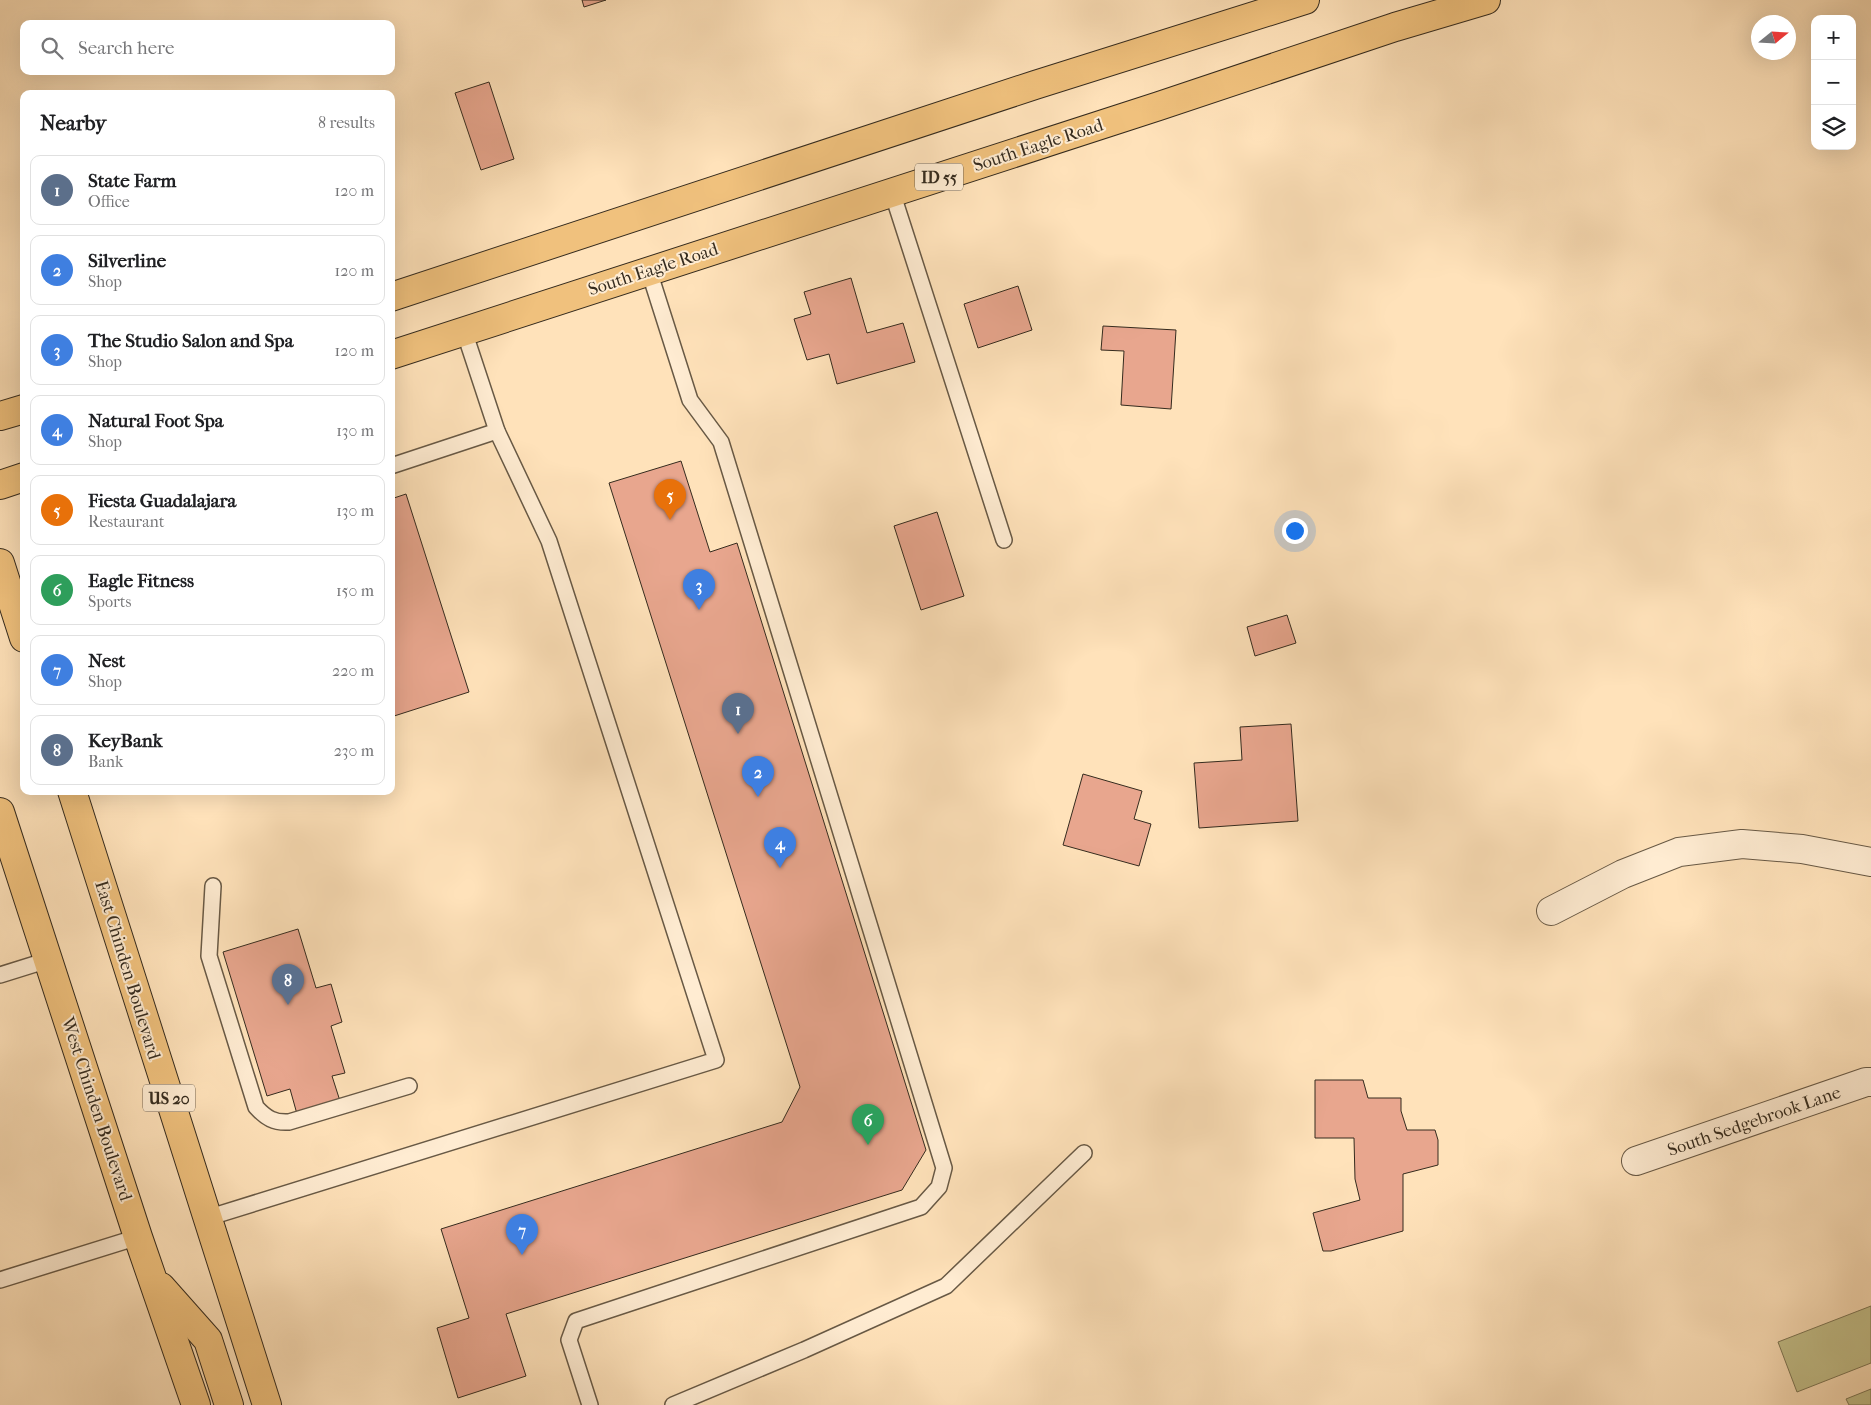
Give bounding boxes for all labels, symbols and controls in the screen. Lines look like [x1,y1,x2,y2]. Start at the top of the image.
north arrow [1751,15,1796,60]
map controls [1811,15,1856,150]
button: + [1811,15,1856,60]
search box [20,20,395,75]
icon: search [38,34,66,62]
text: Search here [78,37,174,59]
button: − [1811,60,1856,105]
button: layers [1811,105,1856,150]
text: Nearby [40,111,106,135]
text: 8 results [318,113,375,132]
street label: South Eagle Road [971,115,1106,176]
road number: ID 55 [915,163,963,190]
text: State Farm [88,170,176,192]
text: 1 [54,181,60,200]
text: 120 m [335,181,374,200]
text: Office [88,192,130,211]
street label: South Eagle Road [586,239,721,300]
text: Silverline [88,250,166,272]
text: 2 [53,261,61,280]
text: 120 m [335,261,374,280]
text: Shop [88,272,122,291]
text: The Studio Salon and Spa [88,330,293,352]
text: 3 [54,341,60,360]
text: 120 m [335,341,374,360]
text: Shop [88,352,122,371]
text: Natural Foot Spa [88,410,224,432]
text: 4 [52,421,62,440]
text: 130 m [336,421,374,440]
text: Shop [88,432,122,451]
pin: 5 [654,479,686,520]
text: Fiesta Guadalajara [88,490,236,512]
text: 5 [54,501,60,520]
text: 130 m [336,501,374,520]
text: Restaurant [88,512,164,531]
your location [1282,518,1308,544]
pin: 3 [683,569,715,610]
text: Eagle Fitness [88,570,194,592]
text: 6 [53,581,61,600]
text: 150 m [336,581,374,600]
text: Sports [88,592,131,611]
text: Nest [88,650,125,672]
text: 7 [53,661,61,680]
text: 220 m [332,661,374,680]
text: Shop [88,672,122,691]
pin: 1 [722,693,754,734]
text: KeyBank [88,730,163,752]
text: 8 [53,741,61,760]
text: 230 m [334,741,374,760]
text: Bank [88,752,123,771]
pin: 2 [742,756,774,797]
pin: 4 [764,827,796,868]
street label: East Chinden Boulevard [90,878,165,1062]
pin: 8 [272,964,304,1005]
street label: West Chinden Boulevard [57,1014,136,1204]
street label: South Sedgebrook Lane [1665,1082,1844,1161]
road number: US 20 [143,1084,195,1112]
pin: 6 [852,1104,884,1145]
pin: 7 [506,1214,538,1255]

